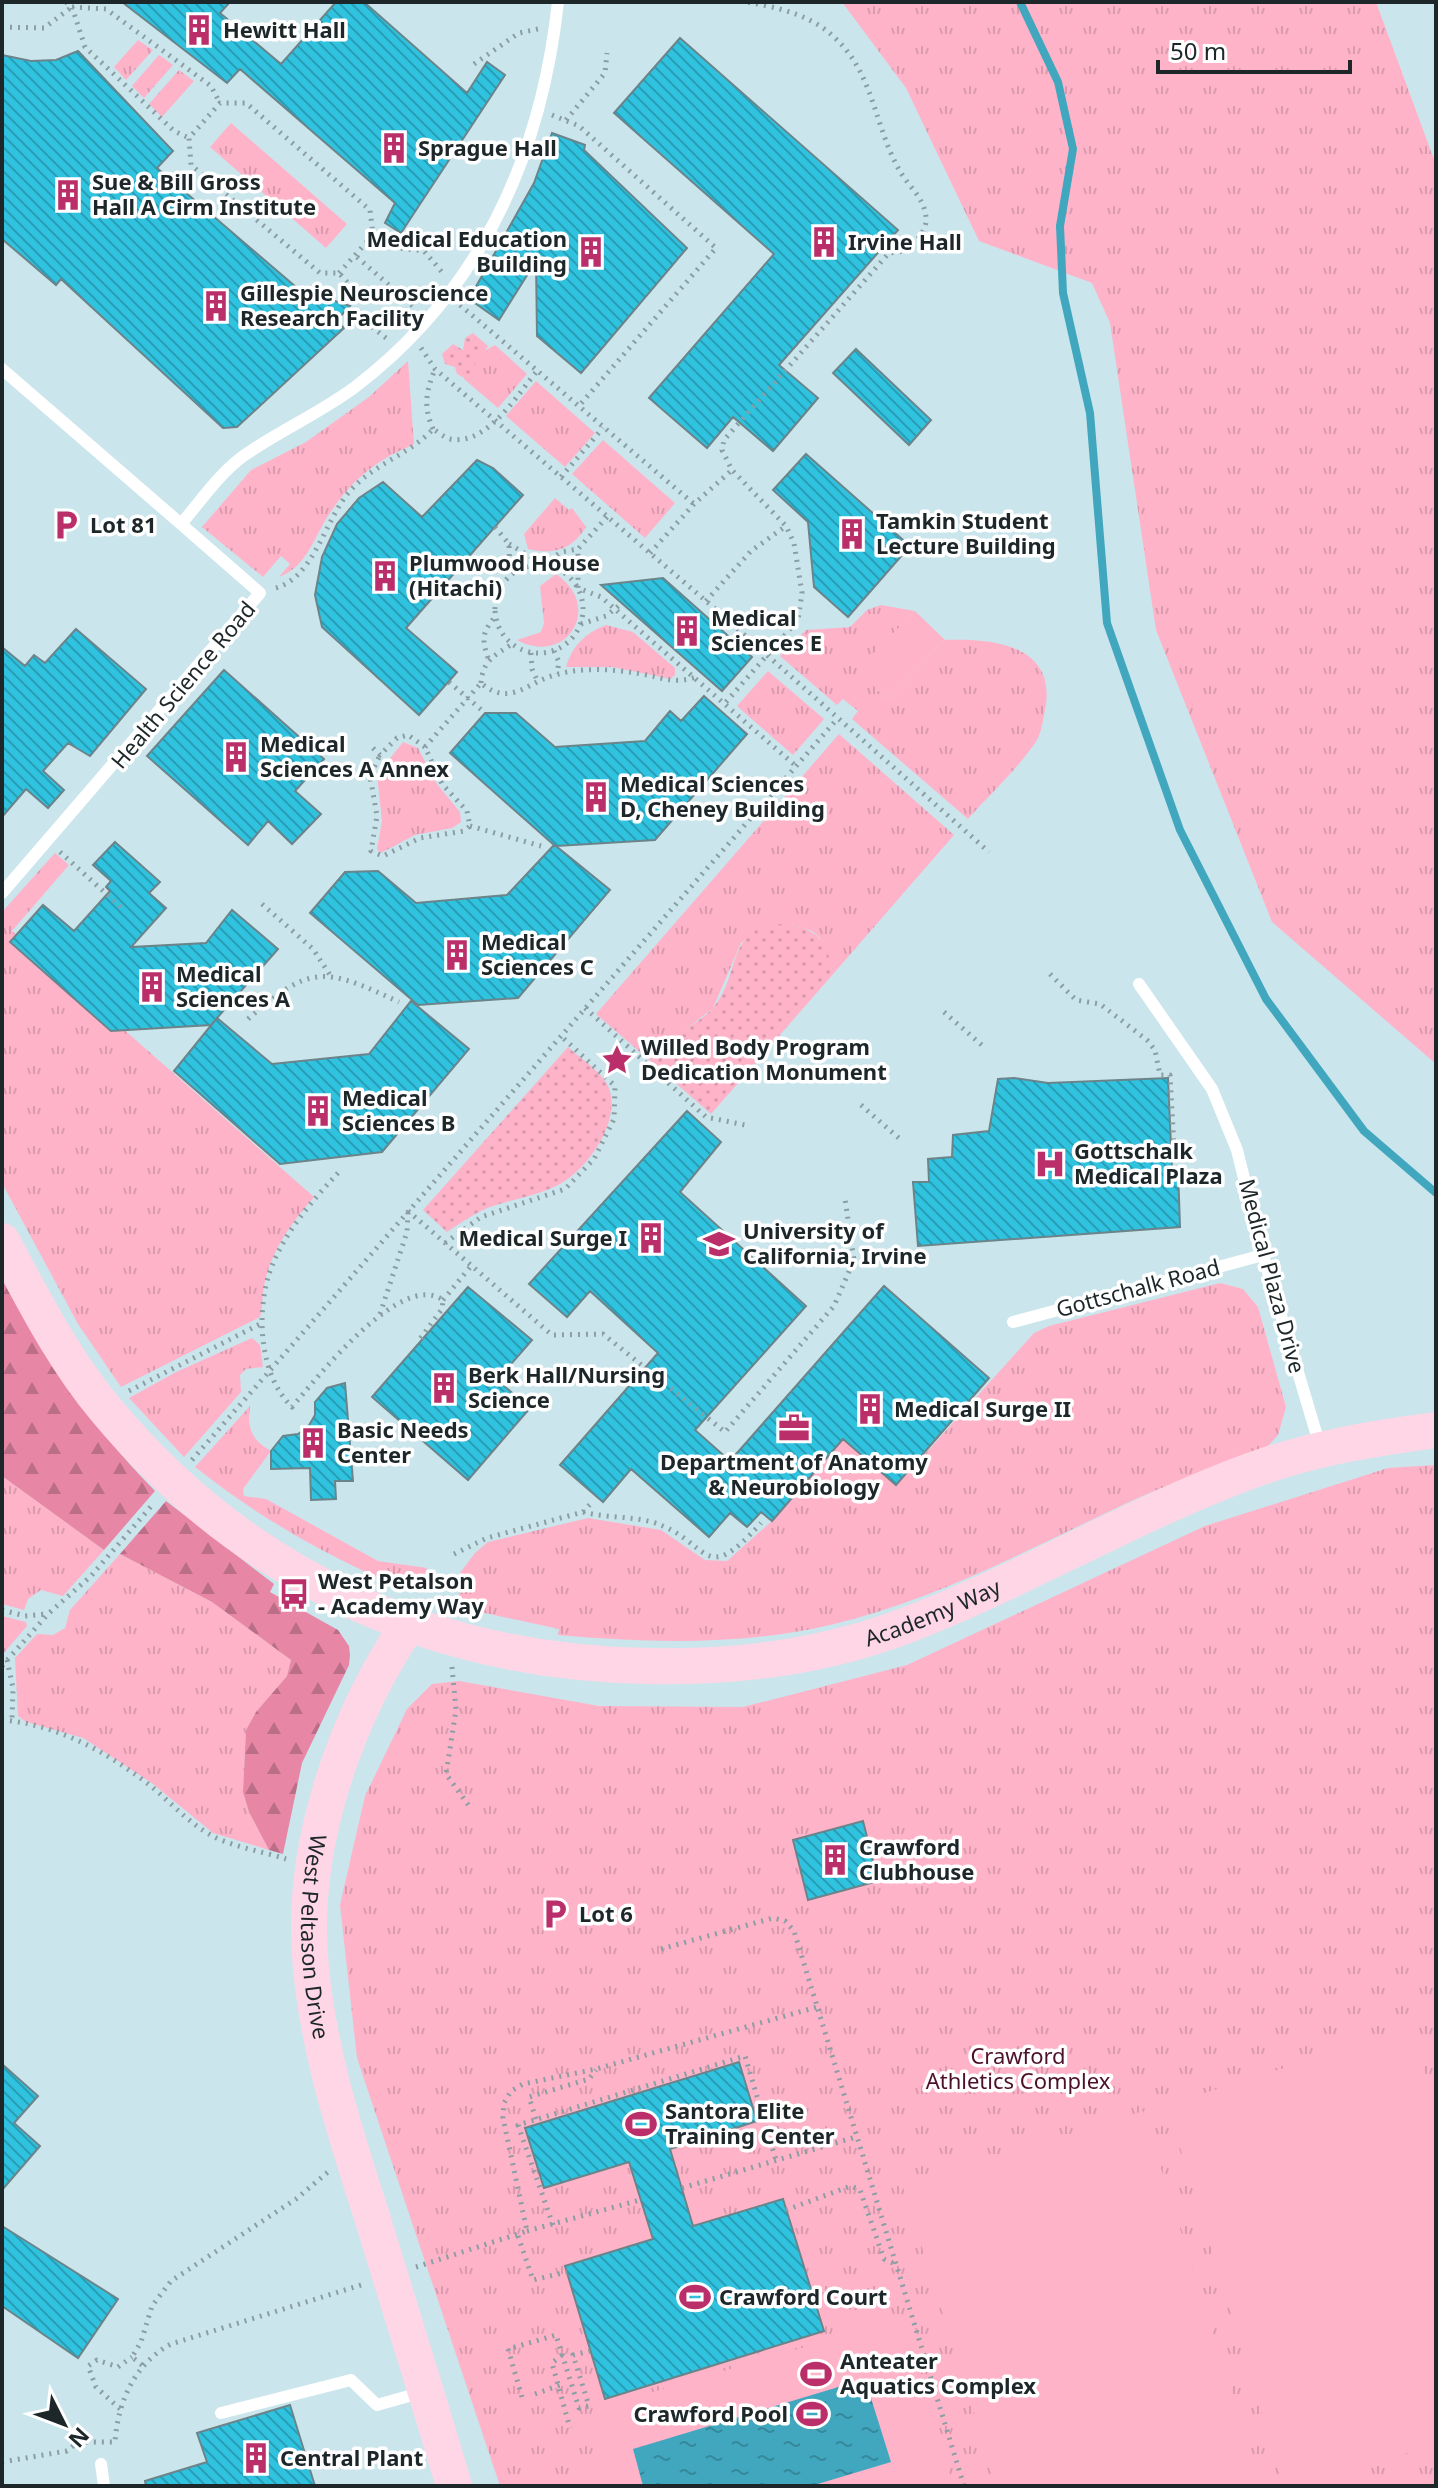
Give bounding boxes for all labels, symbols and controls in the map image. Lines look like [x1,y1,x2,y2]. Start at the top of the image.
building icon: Hewitt Hall [182,13,216,47]
place label: Hewitt Hall [223,14,346,44]
scale bar [1158,24,1350,74]
text: 50 m [1170,34,1226,67]
building icon: Sprague Hall [377,131,411,165]
place label: Sprague Hall [418,132,557,162]
place label: Sue & Bill Gross Hall A Cirm Institute [92,166,316,221]
building icon: Sue & Bill Gross Hall A Cirm Institute [51,178,85,212]
place label: Medical Education Building [367,223,567,278]
building icon: Irvine Hall [807,225,841,259]
place label: Irvine Hall [848,226,962,256]
building icon: Medical Education Building [574,235,608,269]
place label: Gillespie Neuroscience Research Facility [240,277,489,332]
building icon: Gillespie Neuroscience Research Facility [199,289,233,323]
place label: Tamkin Student Lecture Building [876,505,1056,560]
parking icon: Lot 81 [49,508,83,542]
place label: Lot 81 [90,509,156,539]
building icon: Tamkin Student Lecture Building [835,517,869,551]
place label: Plumwood House (Hitachi) [409,547,600,602]
building icon: Plumwood House (Hitachi) [368,559,402,593]
street label: Health Science Road [103,594,261,774]
place label: Medical Sciences E [711,602,822,657]
building icon: Medical Sciences E [670,614,704,648]
place label: Medical Sciences A Annex [260,728,449,783]
building icon: Medical Sciences A Annex [219,740,253,774]
place label: Medical Sciences D, Cheney Building [620,768,825,823]
building icon: Medical Sciences D, Cheney Building [579,780,613,814]
place label: Medical Sciences C [481,926,594,981]
building icon: Medical Sciences C [440,938,474,972]
place label: Medical Sciences A [176,958,291,1013]
building icon: Medical Sciences A [135,970,169,1004]
place label: Willed Body Program Dedication Monument [641,1031,887,1086]
place icon: Willed Body Program Dedication Monument [600,1043,634,1077]
place label: Medical Sciences B [342,1082,455,1137]
building icon: Medical Sciences B [301,1094,335,1128]
place label: Gottschalk Medical Plaza [1074,1135,1223,1190]
hospital icon: Gottschalk Medical Plaza [1033,1147,1067,1181]
street label: Medical Plaza Drive [1233,1175,1313,1376]
place label: University of California, Irvine [743,1215,927,1270]
building icon: Medical Surge I [634,1221,668,1255]
place label: Medical Surge I [458,1222,627,1252]
school or university icon: University of California, Irvine [702,1227,736,1261]
street label: Gottschalk Road [1053,1251,1223,1323]
place label: Berk Hall/Nursing Science [468,1359,665,1414]
building icon: Berk Hall/Nursing Science [427,1371,461,1405]
building icon: Medical Surge II [853,1392,887,1426]
place label: Medical Surge II [894,1393,1071,1423]
office icon: Department of Anatomy & Neurobiology [777,1411,811,1445]
place label: Basic Needs Center [337,1414,469,1469]
building icon: Basic Needs Center [296,1426,330,1460]
place label: Department of Anatomy & Neurobiology [660,1446,928,1501]
place label: West Petalson - Academy Way [318,1565,484,1620]
street label: Academy Way [861,1571,1006,1653]
bus stop icon: West Petalson - Academy Way [277,1577,311,1611]
place label: Crawford Clubhouse [859,1831,974,1886]
street label: West Peltason Drive [295,1832,337,2042]
building icon: Crawford Clubhouse [818,1843,852,1877]
parking icon: Lot 6 [538,1897,572,1931]
place label: Lot 6 [579,1898,633,1928]
park label: Crawford Athletics Complex [926,2040,1111,2095]
place label: Santora Elite Training Center [665,2095,835,2150]
sports icon: Santora Elite Training Center [624,2107,658,2141]
sports icon: Crawford Court [678,2280,712,2314]
place label: Crawford Court [719,2281,887,2311]
place label: Anteater Aquatics Complex [840,2345,1036,2400]
sports icon: Anteater Aquatics Complex [799,2357,833,2391]
north arrow [24,2384,104,2464]
sports icon: Crawford Pool [795,2397,829,2431]
place label: Crawford Pool [633,2398,788,2428]
text: N [62,2421,97,2455]
building icon: Central Plant [239,2441,273,2475]
place label: Central Plant [280,2442,423,2472]

